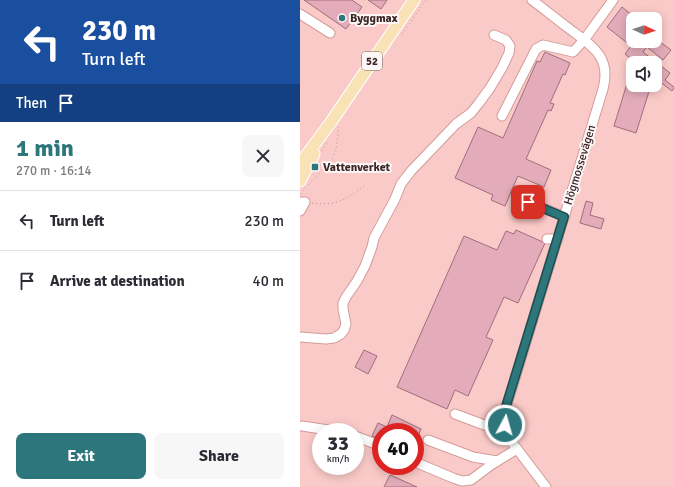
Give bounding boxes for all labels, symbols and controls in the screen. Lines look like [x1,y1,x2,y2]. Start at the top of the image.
place label: Byggmax [350,11,398,26]
north arrow [626,12,662,48]
map controls [626,12,662,92]
marker: Byggmax [337,13,347,23]
text: 230 m [82,14,156,48]
icon: left [16,16,68,68]
text: Turn left [82,48,145,70]
road number: 52 [362,52,382,70]
button: sound [626,56,662,92]
icon: arrive [55,92,77,114]
text: Then [16,94,47,112]
street label: Högmossevägen [561,123,599,207]
text: 1 min [16,133,74,163]
button: close [242,135,284,177]
place label: Vattenverket [323,160,391,175]
marker: Vattenverket [310,162,320,172]
text: 270 m · 16:14 [16,163,92,179]
pin [511,185,545,219]
icon: arrive [517,191,539,213]
icon: left [16,210,38,232]
text: Turn left [50,212,104,230]
text: 230 m [244,212,284,230]
icon: arrive [16,270,38,292]
text: Arrive at destination [50,272,185,290]
text: 40 m [253,272,284,290]
position arrow [484,404,526,446]
speed limit sign: 40 [372,423,424,475]
text: 33 [327,431,349,456]
button: Exit [16,433,146,479]
button: Share [154,433,284,479]
text: km/h [327,453,349,465]

